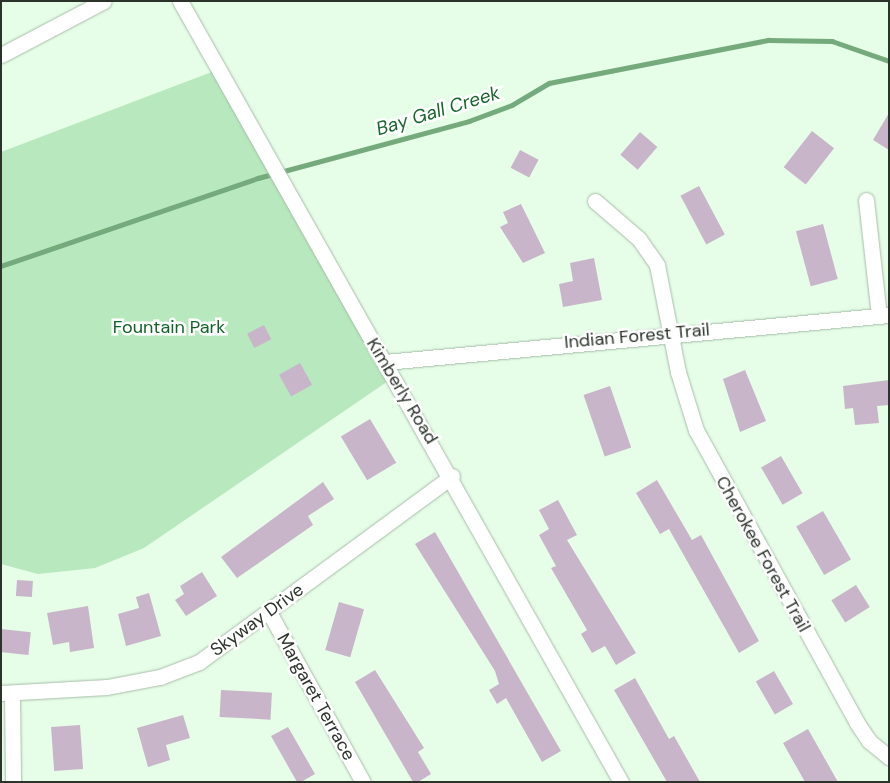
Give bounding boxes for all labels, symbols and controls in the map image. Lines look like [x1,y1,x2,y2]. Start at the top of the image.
water label: Bay Gall Creek [373,81,503,141]
park label: Fountain Park [113,316,225,338]
street label: Indian Forest Trail [563,319,711,353]
street label: Kimberly Road [362,334,442,448]
street label: Cherokee Forest Trail [711,472,815,636]
street label: Skyway Drive [206,579,308,661]
street label: Margaret Terrace [272,630,360,764]

